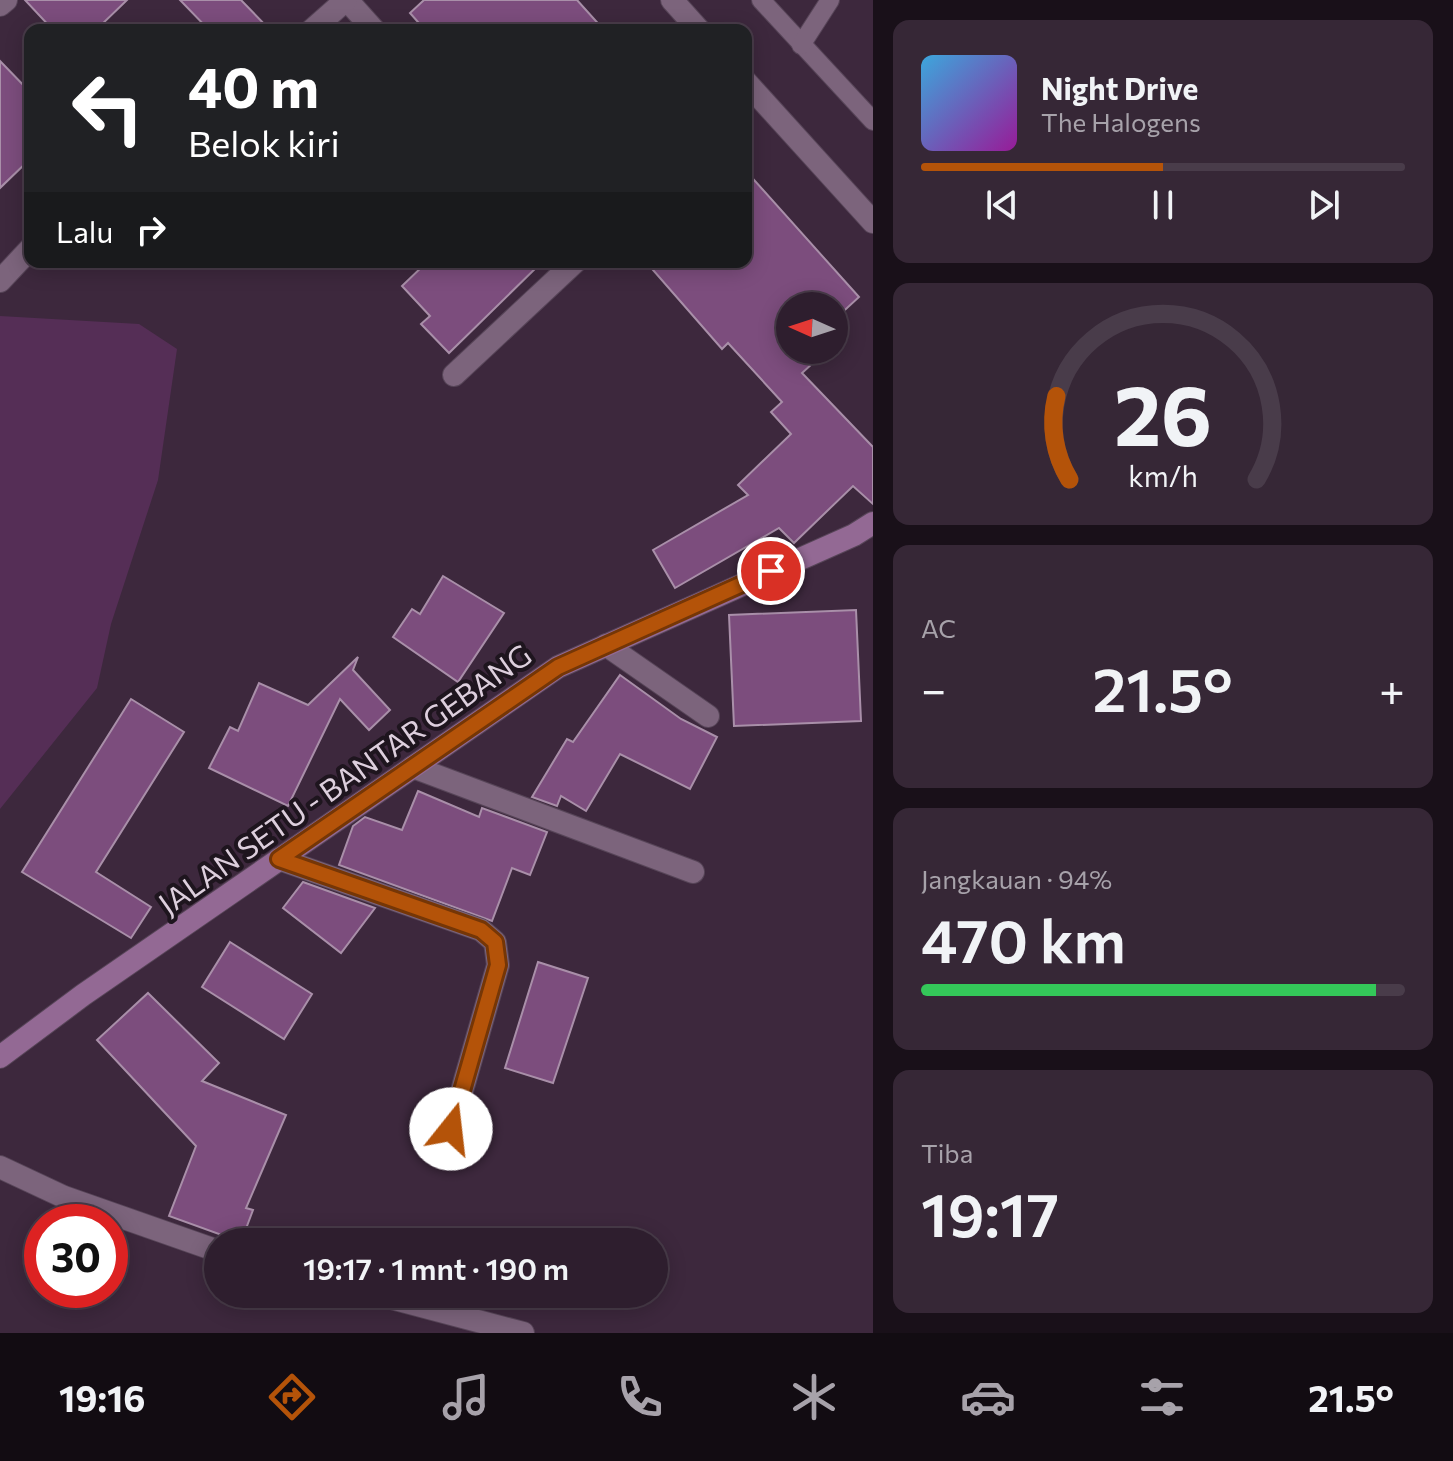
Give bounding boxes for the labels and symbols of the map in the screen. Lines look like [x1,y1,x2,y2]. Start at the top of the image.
north arrow [776,292,848,364]
pin [737,537,805,605]
street label: JALAN SETU - BANTAR GEBANG [151,635,537,921]
position arrow [409,1087,493,1171]
speed limit sign: 30 [24,1204,128,1308]

